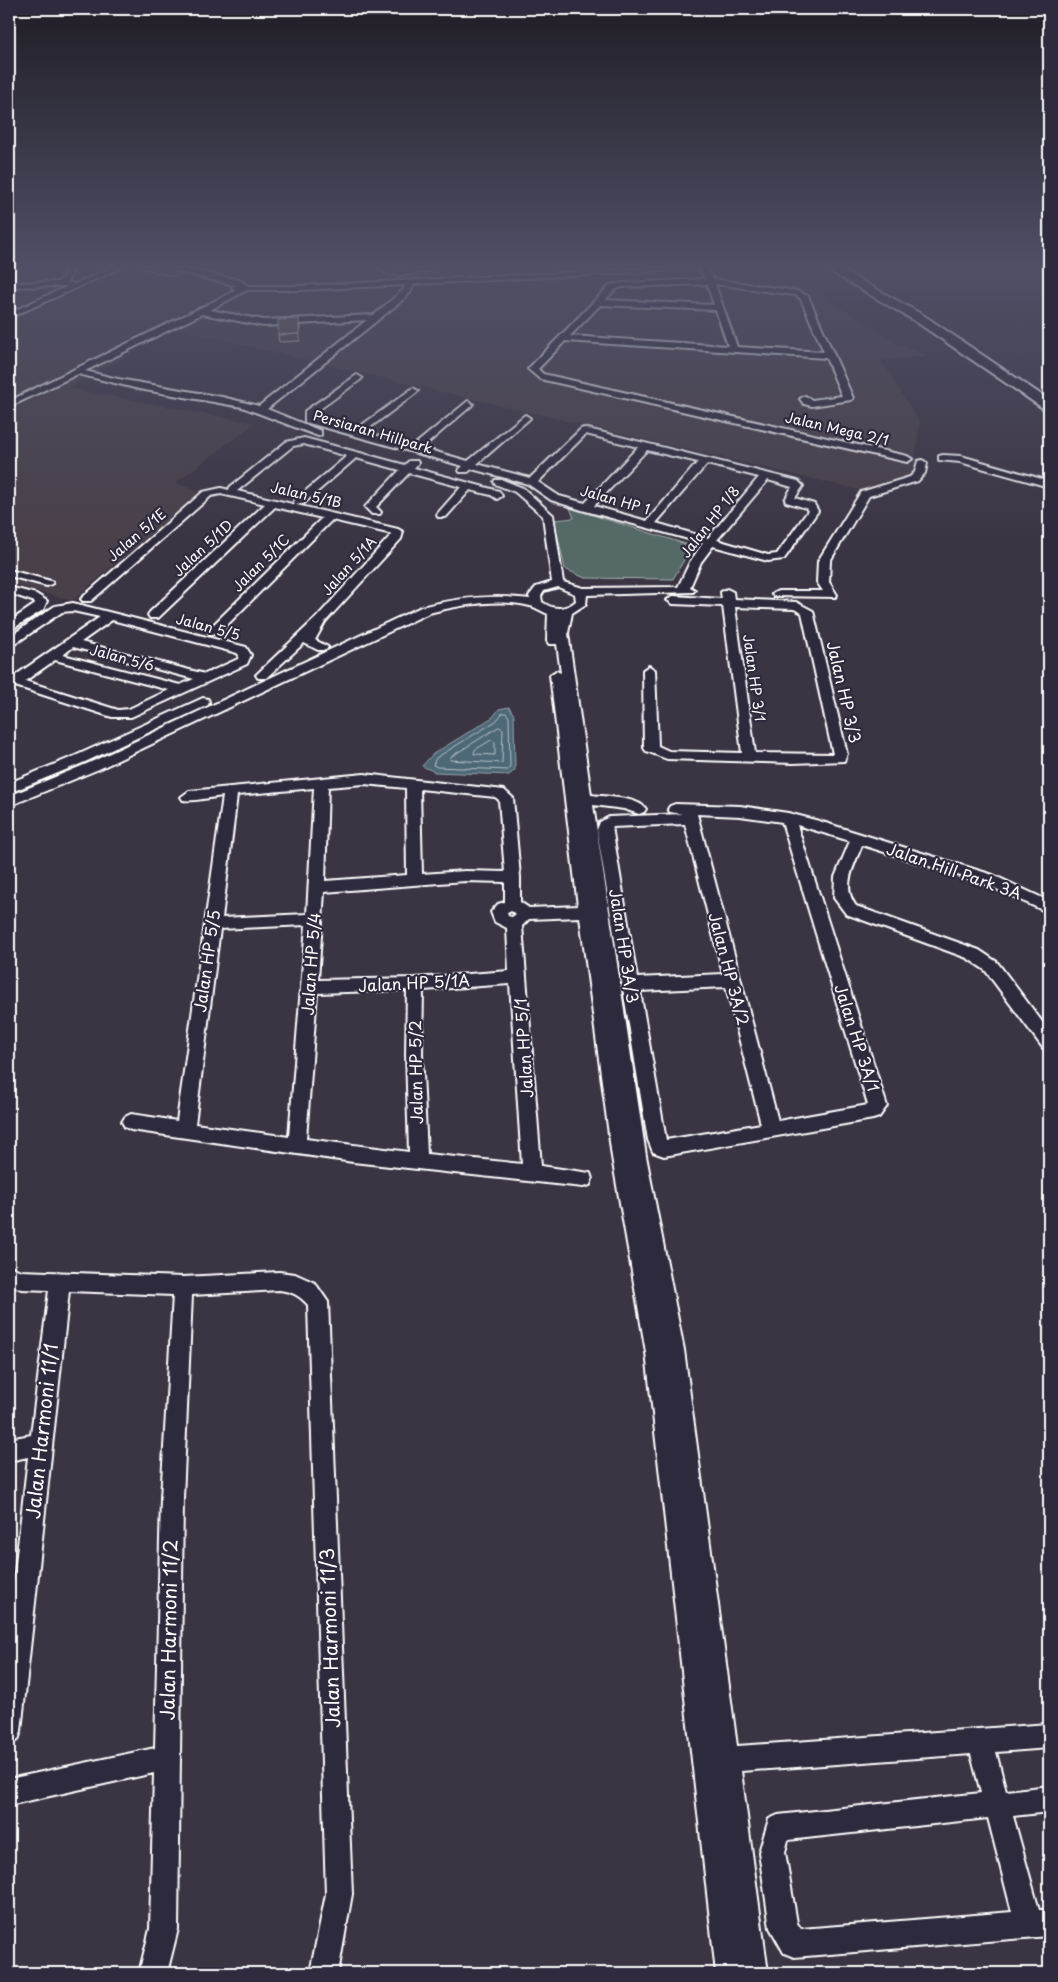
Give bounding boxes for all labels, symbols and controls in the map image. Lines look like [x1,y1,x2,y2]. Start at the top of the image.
street label: Persiaran Hillpark [311,404,436,459]
street label: Jalan Mega 2/1 [783,406,891,451]
street label: Jalan 5/1B [268,476,344,513]
street label: Jalan HP 1 [578,480,652,519]
street label: Jalan HP 1/8 [675,481,744,562]
street label: Jalan 5/1E [103,503,171,566]
street label: Jalan 5/1D [168,514,237,581]
street label: Jalan 5/1C [227,529,294,596]
street label: Jalan 5/1A [316,531,381,600]
street label: Jalan 5/5 [174,608,243,645]
street label: Jalan HP 3/1 [738,633,771,723]
street label: Jalan HP 3/3 [822,638,868,745]
street label: Jalan 5/6 [88,639,157,676]
street label: Jalan Hill Park 3A [884,836,1026,905]
street label: Jalan HP 3A/3 [604,887,646,1005]
street label: Jalan HP 5/5 [187,908,225,1014]
street label: Jalan HP 3A/2 [703,910,757,1028]
street label: Jalan HP 5/4 [294,912,326,1016]
street label: Jalan HP 5/1A [358,967,471,997]
street label: Jalan HP 3A/1 [829,981,887,1095]
street label: Jalan HP 5/1 [508,997,538,1099]
street label: Jalan HP 5/2 [402,1020,428,1124]
street label: Jalan Harmoni 11/1 [18,1342,64,1520]
street label: Jalan Harmoni 11/2 [152,1539,184,1721]
street label: Jalan Harmoni 11/3 [312,1547,346,1729]

